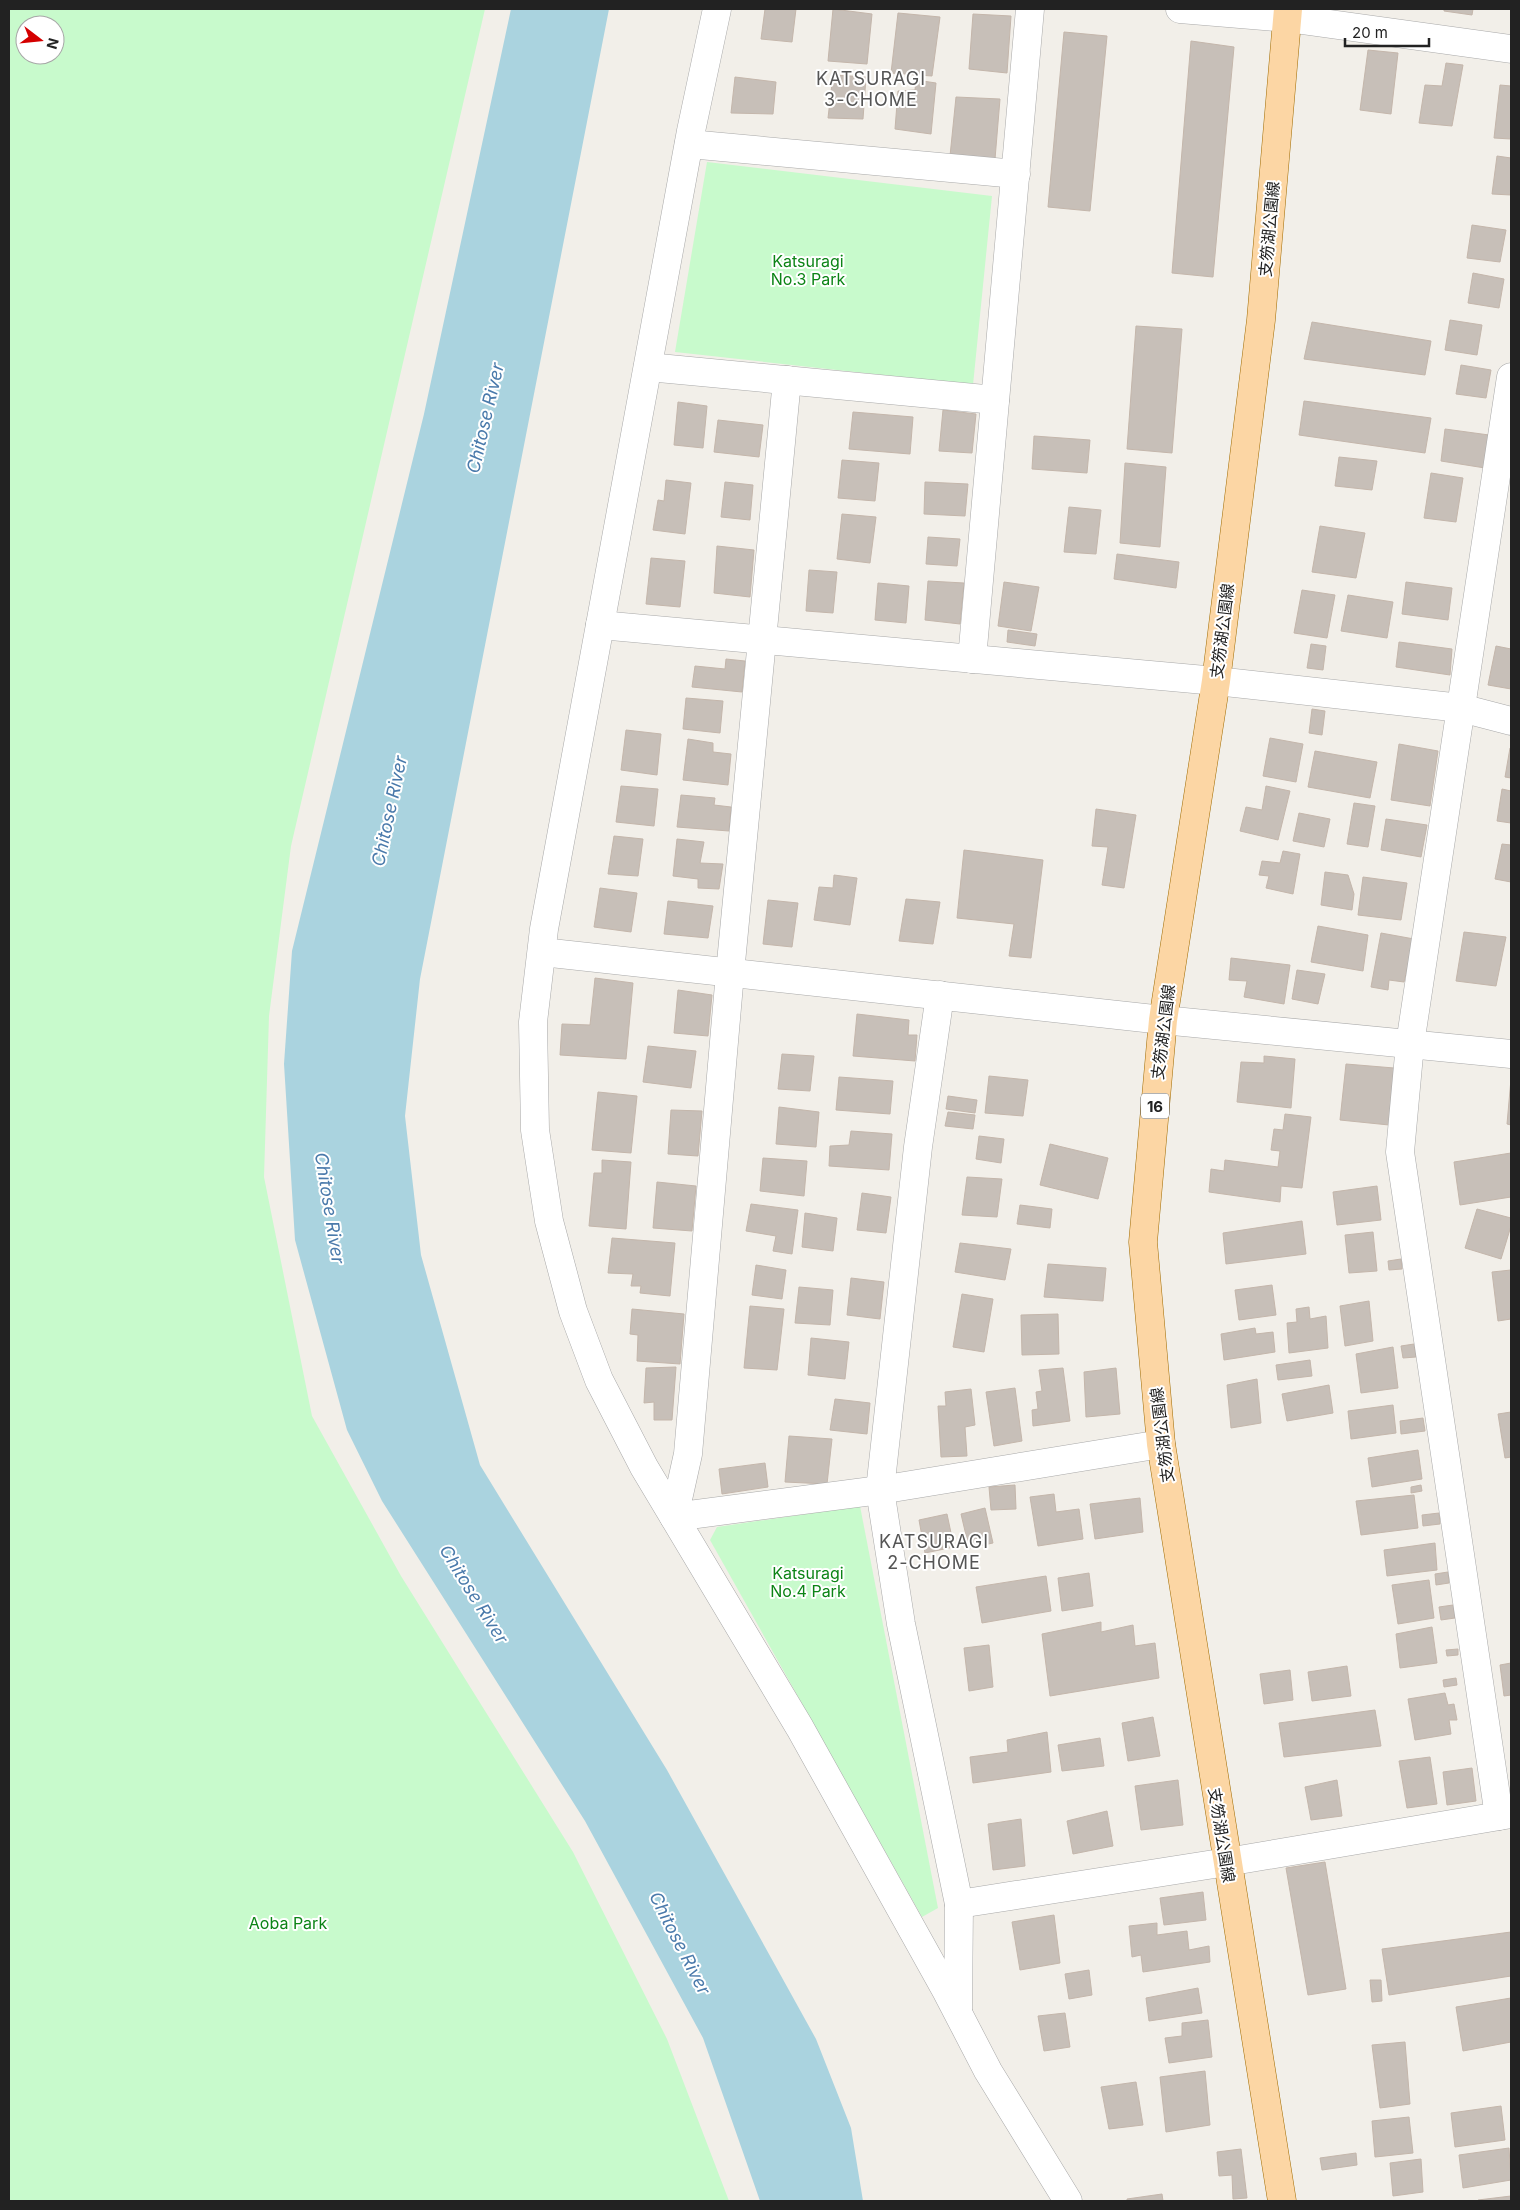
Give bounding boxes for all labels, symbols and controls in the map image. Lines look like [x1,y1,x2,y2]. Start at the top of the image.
north arrow [15,15,65,65]
scale bar [1345,15,1429,47]
text: 20 m [1352,23,1388,42]
text: N [43,36,63,51]
district label: KATSURAGI 3-CHOME [816,68,926,110]
street label: 支笏湖公園線 [1255,180,1283,278]
park label: Katsuragi No.3 Park [771,251,845,289]
water label: Chitose River [462,360,508,475]
street label: 支笏湖公園線 [1206,582,1238,680]
water label: Chitose River [367,753,411,868]
street label: 支笏湖公園線 [1147,983,1179,1081]
road number: 16 [1141,1094,1169,1118]
water label: Chitose River [311,1151,349,1266]
street label: 支笏湖公園線 [1146,1386,1178,1484]
district label: KATSURAGI 2-CHOME [879,1531,989,1573]
water label: Chitose River [435,1541,513,1648]
park label: Katsuragi No.4 Park [770,1563,846,1601]
street label: 支笏湖公園線 [1205,1786,1239,1884]
water label: Chitose River [645,1888,715,1999]
park label: Aoba Park [249,1913,327,1933]

